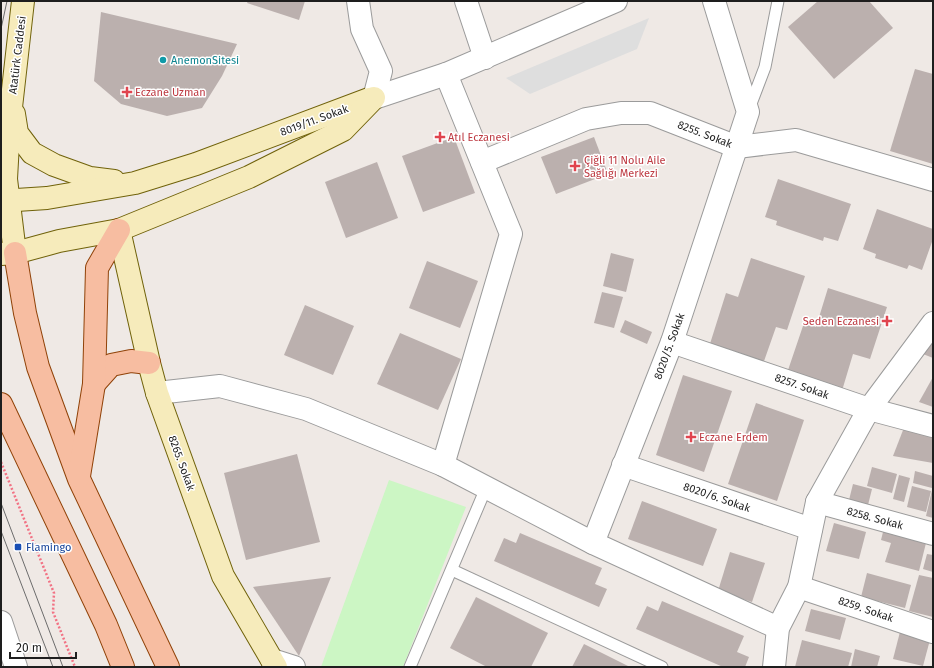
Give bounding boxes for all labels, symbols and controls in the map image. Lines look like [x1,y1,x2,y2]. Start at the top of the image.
street label: Atatürk Caddesi [6,15,29,95]
place label: AnemonSitesi [171,54,239,67]
marker: AnemonSitesi [158,55,168,65]
place label: Eczane Uzman [135,86,206,99]
marker: Eczane Uzman [122,87,132,97]
street label: 8019/11. Sokak [278,102,350,139]
street label: 8255. Sokak [676,118,734,151]
place label: Atıl Eczanesi [448,131,510,144]
marker: Atıl Eczanesi [435,132,445,142]
place label: Çiğli 11 Nolu Aile Sağlığı Merkezi [584,154,666,180]
marker: Çiğli 11 Nolu Aile Sağlığı Merkezi [569,160,581,172]
street label: 8020/5. Sokak [651,311,688,381]
place label: Seden Eczanesi [803,315,879,328]
marker: Seden Eczanesi [882,316,892,326]
street label: 8257. Sokak [773,371,831,402]
place label: Eczane Erdem [699,431,768,444]
marker: Eczane Erdem [686,432,696,442]
street label: 8265. Sokak [166,434,198,493]
street label: 8020/6. Sokak [682,480,752,515]
street label: 8258. Sokak [845,505,905,532]
place label: Flamingo [26,541,71,554]
marker: Flamingo [13,542,23,552]
street label: 8259. Sokak [837,594,896,625]
scale bar [10,634,76,660]
text: 20 m [16,641,42,655]

